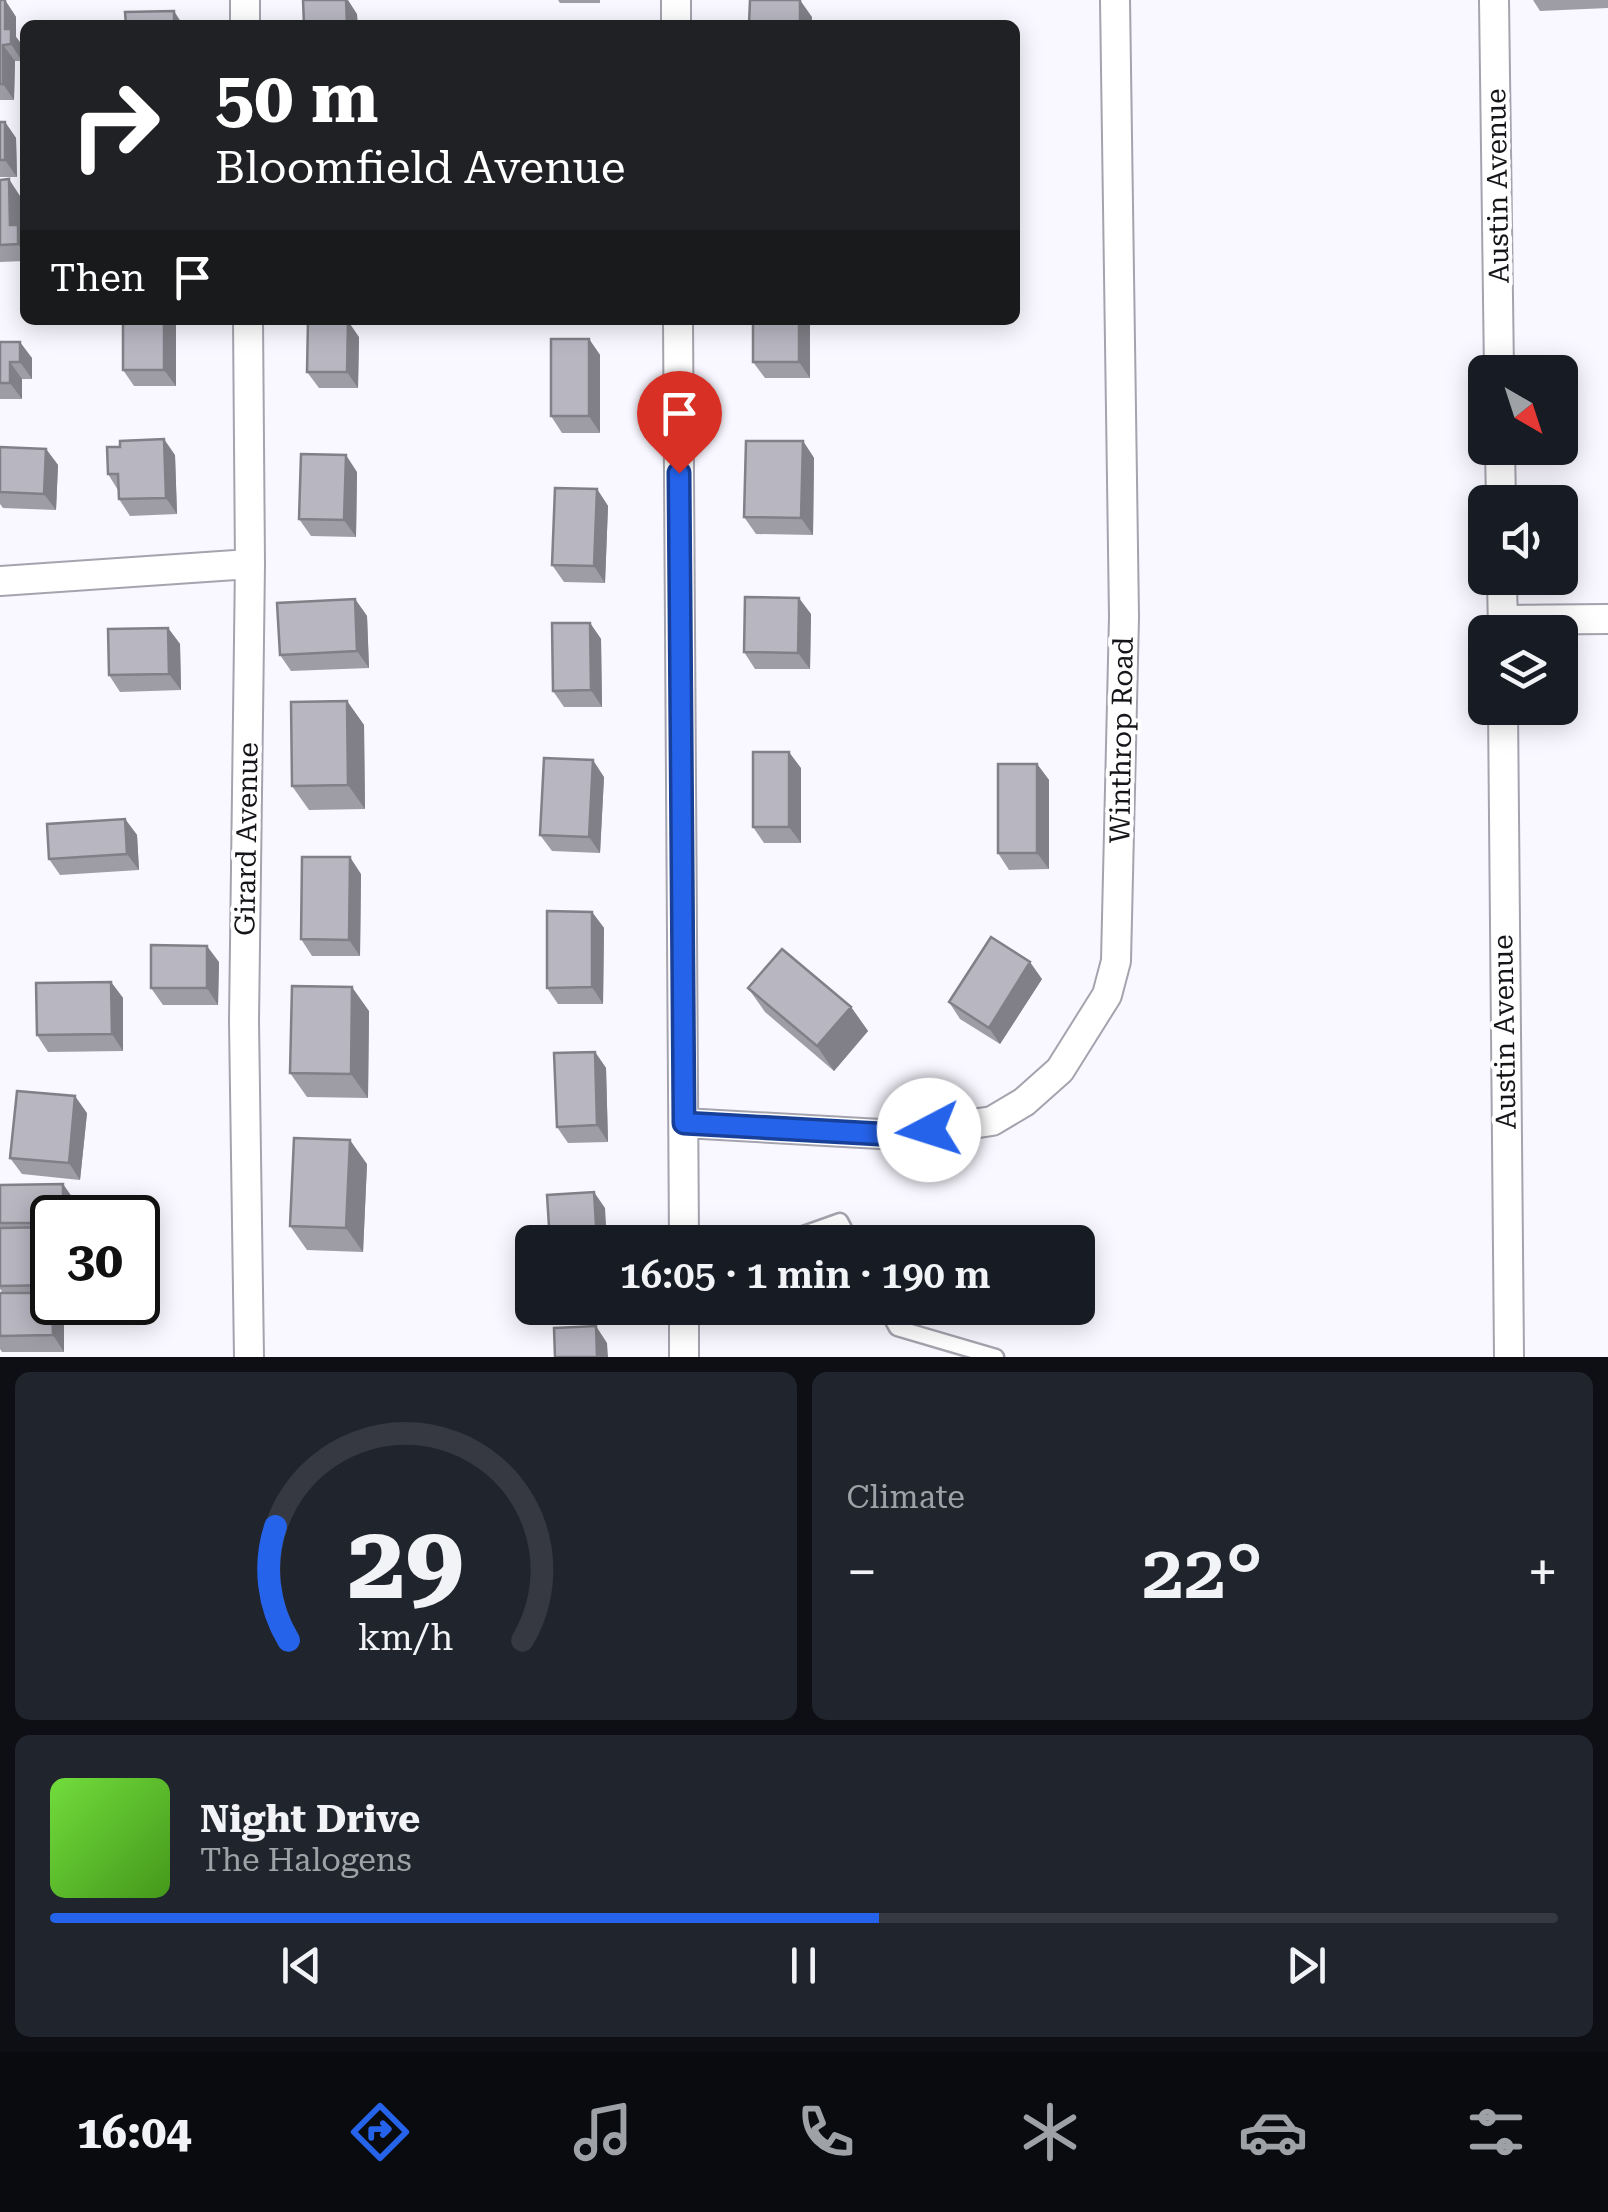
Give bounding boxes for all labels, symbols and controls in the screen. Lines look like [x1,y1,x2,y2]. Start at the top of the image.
text: 50 m [215,57,379,139]
icon: right [50,60,180,190]
street label: Austin Avenue [1479,88,1516,284]
text: Bloomfield Avenue [215,141,625,194]
icon: arrive [165,250,220,305]
text: Then [50,256,145,300]
north arrow [1468,355,1578,465]
map controls [1468,355,1578,725]
pin [637,371,722,474]
icon: arrive [652,386,707,441]
button: sound [1468,485,1578,595]
button: layers [1468,615,1578,725]
street label: Winthrop Road [1103,636,1140,844]
street label: Girard Avenue [228,742,265,936]
street label: Austin Avenue [1486,934,1523,1130]
position arrow [877,1078,981,1182]
speed limit sign: 30 [30,1195,160,1325]
text: 16:05 · 1 min · 190 m [620,1253,991,1297]
text: Climate [847,1478,965,1516]
text: 29 [348,1502,464,1623]
text: 22° [1142,1528,1263,1616]
text: − [847,1540,877,1604]
text: + [1527,1540,1558,1604]
text: km/h [358,1617,454,1659]
text: Night Drive [200,1797,420,1841]
text: The Halogens [200,1841,412,1879]
icon: previous [274,1938,329,1993]
icon: pause [776,1938,831,1993]
icon: next [1279,1938,1334,1993]
icon: directions [345,2097,415,2167]
icon: music [568,2097,638,2167]
icon: phone [791,2097,861,2167]
icon: climate [1015,2097,1085,2167]
icon: car [1238,2097,1308,2167]
icon: filters [1461,2097,1531,2167]
text: 16:04 [77,2106,192,2159]

